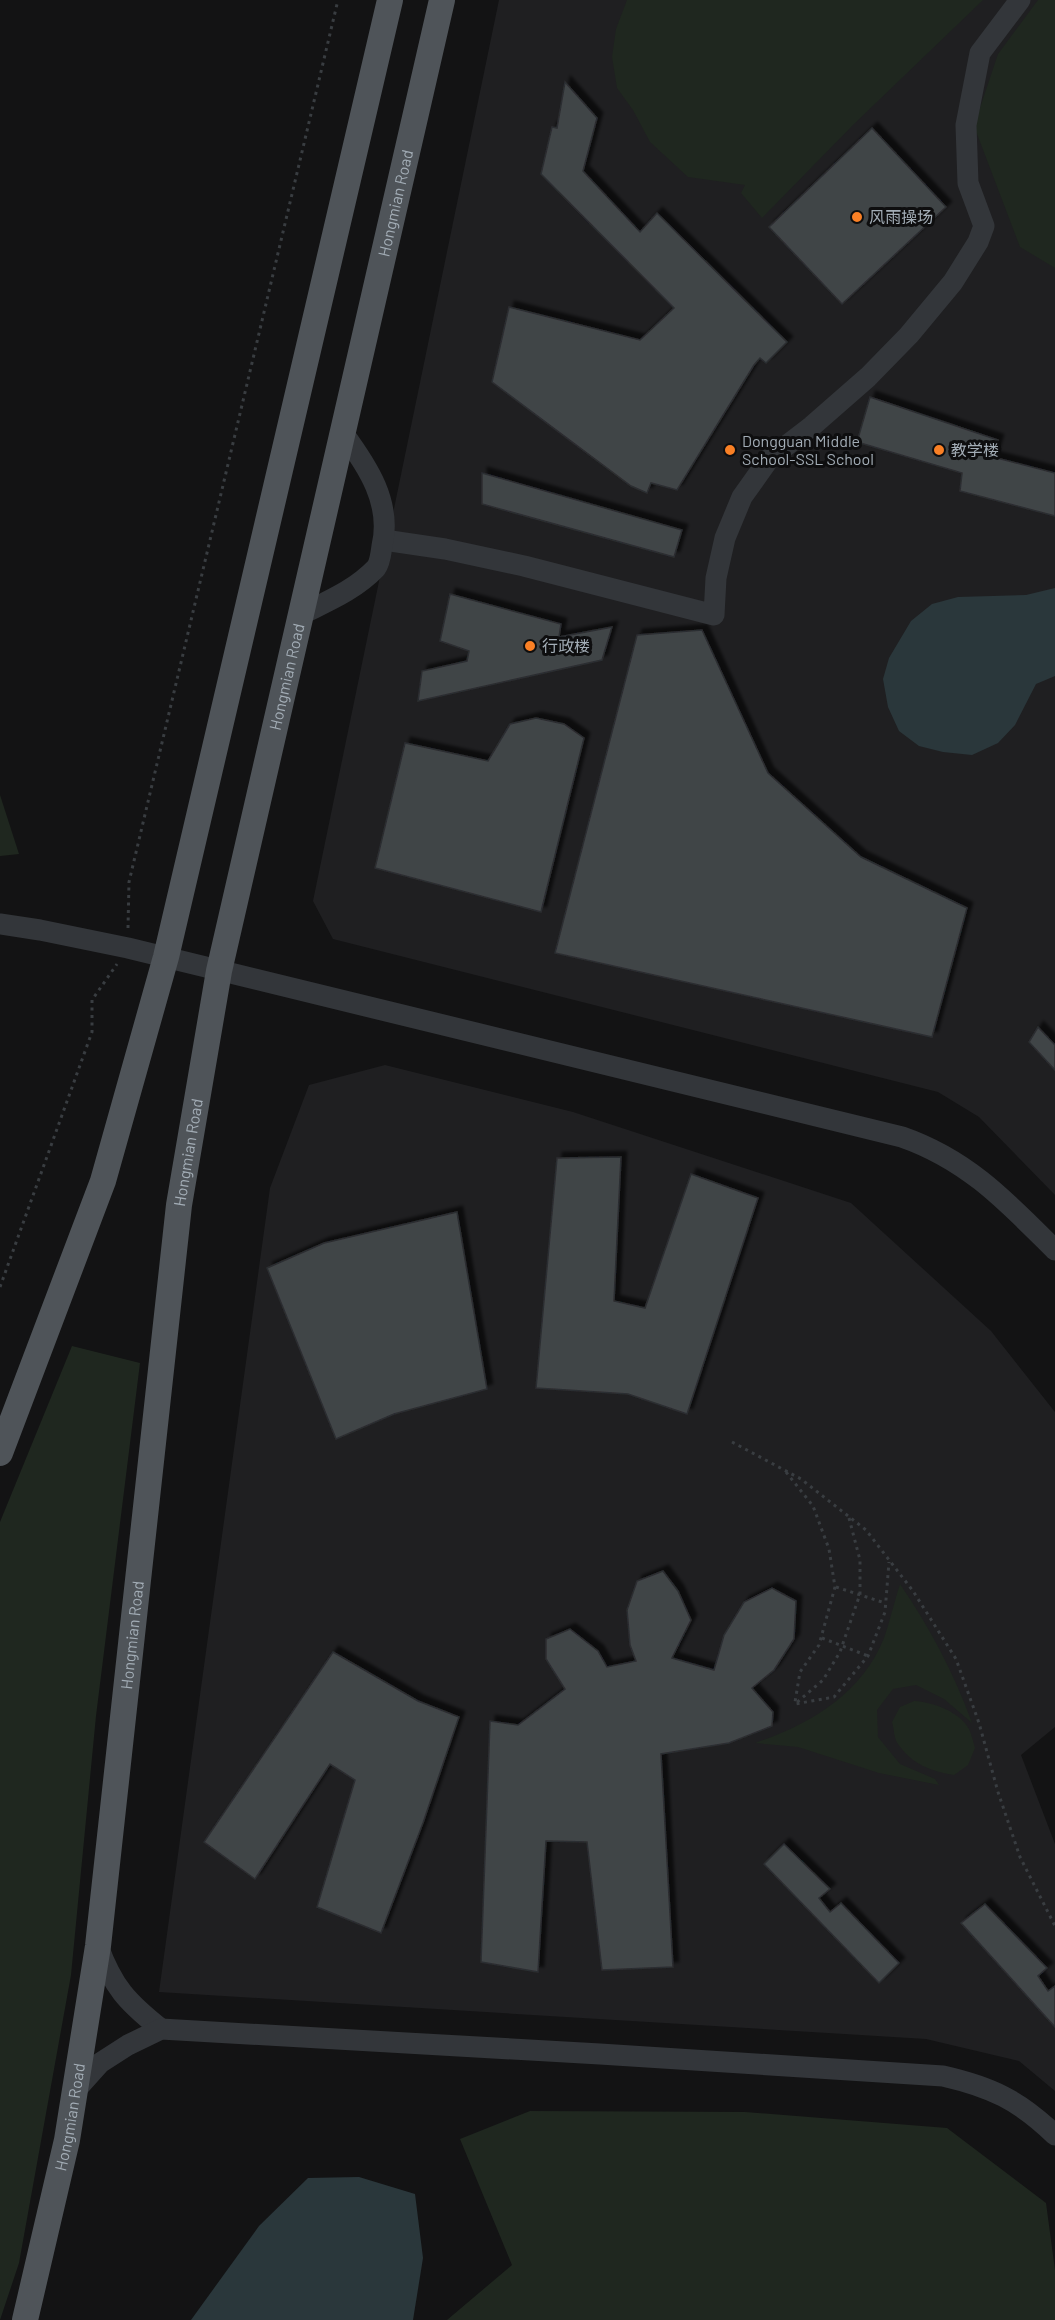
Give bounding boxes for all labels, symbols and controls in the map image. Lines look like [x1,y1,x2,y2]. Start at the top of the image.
street label: Hongmian Road [373,148,416,258]
place label: 风雨操场 [869,207,933,226]
marker: 风雨操场 [850,210,864,224]
place label: Dongguan Middle School-SSL School [742,431,874,468]
place label: 教学楼 [951,440,999,459]
marker: Dongguan Middle School-SSL School [723,443,737,457]
marker: 教学楼 [932,443,946,457]
street label: Hongmian Road [265,621,308,732]
place label: 行政楼 [542,636,590,655]
marker: 行政楼 [523,639,537,653]
street label: Hongmian Road [169,1097,206,1208]
street label: Hongmian Road [116,1580,147,1690]
street label: Hongmian Road [50,2062,88,2173]

